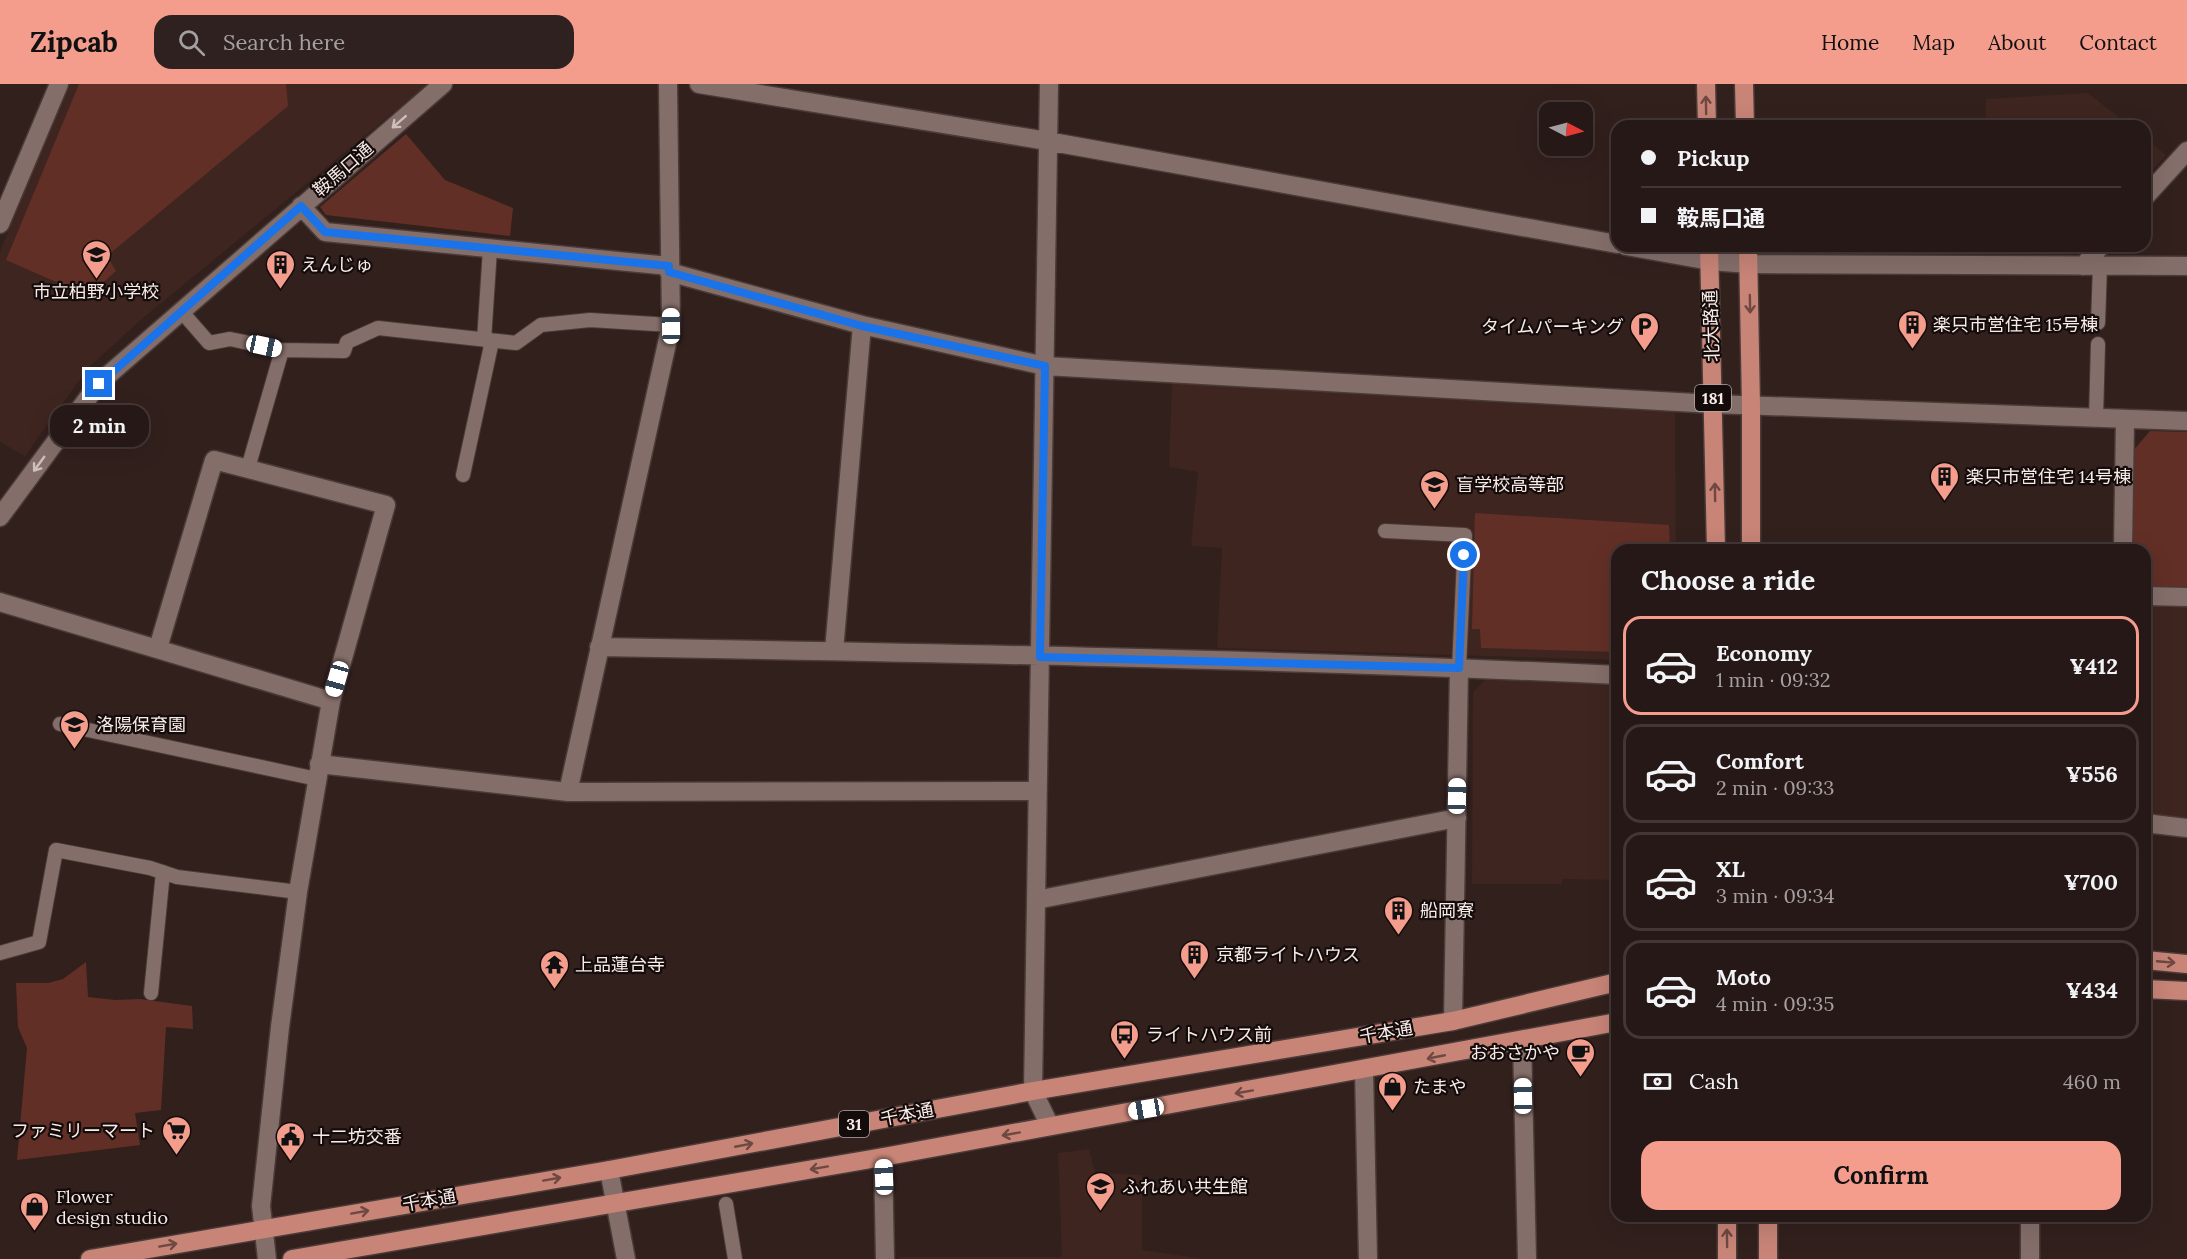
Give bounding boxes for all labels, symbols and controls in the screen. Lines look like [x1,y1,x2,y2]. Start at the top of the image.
search box [154,15,574,69]
text: Zipcab [30,24,118,60]
icon: search [175,26,208,59]
text: Search here [223,28,345,56]
text: Home [1821,29,1879,56]
text: Map [1912,29,1955,56]
text: About [1988,29,2046,56]
text: Contact [2079,29,2157,56]
one-way arrow [1701,96,1712,115]
north arrow [1539,102,1593,156]
map controls [1539,102,1593,156]
one-way arrow [392,115,407,129]
street label: 鞍馬口通 [308,137,378,201]
text: Pickup [1677,144,1750,172]
text: 鞍馬口通 [1677,204,1765,232]
school or university icon: 市立柏野小学校 [80,238,112,280]
building icon: えんじゅ [264,248,296,290]
place label: えんじゅ [301,253,373,276]
place label: 市立柏野小学校 [33,280,159,303]
street label: 北大路通 [1698,290,1724,362]
one-way arrow [1744,294,1755,314]
car [662,308,680,344]
building icon: 楽只市営住宅 15号棟 [1896,308,1928,350]
parking icon: タイムパーキング [1629,310,1661,352]
place label: 楽只市営住宅 15号棟 [1933,313,2098,336]
place label: タイムパーキング [1481,315,1624,338]
car [245,333,283,359]
route end [85,370,112,397]
road number: 181 [1695,385,1731,411]
callout: 2 min [50,405,148,447]
text: 2 min [73,413,126,438]
one-way arrow [33,456,45,472]
building icon: 楽只市営住宅 14号棟 [1929,460,1961,502]
place label: 楽只市営住宅 14号棟 [1966,465,2131,488]
school or university icon: 盲学校高等部 [1419,468,1451,510]
place label: 盲学校高等部 [1456,473,1564,496]
one-way arrow [1709,483,1721,503]
route start [1450,541,1477,568]
text: Choose a ride [1641,563,1815,597]
icon: car [1644,639,1698,693]
text: Economy [1716,639,1812,667]
text: ¥412 [2069,652,2118,680]
car [323,659,351,699]
text: 1 min · 09:32 [1716,667,1831,692]
school or university icon: 洛陽保育園 [59,708,91,750]
place label: 洛陽保育園 [96,713,186,736]
icon: car [1644,747,1698,801]
text: Comfort [1716,747,1804,775]
text: ¥556 [2066,760,2118,788]
text: 2 min · 09:33 [1716,775,1834,800]
car [1448,778,1466,814]
icon: car [1644,855,1698,909]
text: XL [1716,855,1745,883]
text: ¥700 [2064,868,2118,896]
text: 3 min · 09:34 [1716,883,1835,908]
building icon: 船岡寮 [1383,894,1415,936]
place label: 船岡寮 [1420,899,1474,922]
building icon: 京都ライトハウス [1179,938,1211,980]
place label: 京都ライトハウス [1216,943,1360,966]
temple icon: 上品蓮台寺 [538,948,570,990]
place label: 上品蓮台寺 [575,953,665,976]
one-way arrow [2156,957,2175,968]
icon: car [1644,963,1698,1017]
text: Moto [1716,963,1771,991]
text: ¥434 [2066,976,2118,1004]
text: 4 min · 09:35 [1716,991,1834,1016]
street label: 千本通 [1357,1016,1415,1048]
bus stop icon: ライトハウス前 [1109,1018,1141,1060]
place label: ライトハウス前 [1146,1023,1272,1046]
cafe icon: おおさかや [1565,1036,1597,1078]
place label: おおさかや [1470,1041,1560,1064]
one-way arrow [1426,1052,1446,1063]
icon: cash [1641,1065,1674,1098]
text: Cash [1689,1067,1739,1095]
text: 460 m [2063,1069,2121,1094]
shop icon: たまや [1376,1070,1408,1112]
place label: たまや [1413,1075,1466,1098]
car [1514,1078,1532,1114]
one-way arrow [1235,1087,1254,1098]
car [1127,1097,1165,1121]
street label: 千本通 [878,1098,936,1130]
road number: 31 [839,1111,869,1137]
supermarket icon: ファミリーマート [160,1114,192,1156]
place label: ファミリーマート [11,1119,155,1142]
public building icon: 十二坊交番 [275,1120,307,1162]
place label: 十二坊交番 [312,1125,402,1148]
one-way arrow [1001,1129,1021,1140]
one-way arrow [734,1139,754,1150]
button: Confirm [1641,1141,2121,1210]
car [874,1159,894,1195]
one-way arrow [809,1163,829,1174]
school or university icon: ふれあい共生館 [1085,1170,1117,1212]
one-way arrow [542,1174,562,1185]
place label: ふれあい共生館 [1122,1175,1248,1198]
street label: 千本通 [400,1184,458,1216]
place label: Flower design studio [56,1185,168,1229]
shop icon: Flower design studio [19,1190,51,1232]
one-way arrow [350,1206,370,1217]
one-way arrow [1721,1228,1733,1248]
one-way arrow [158,1239,177,1250]

